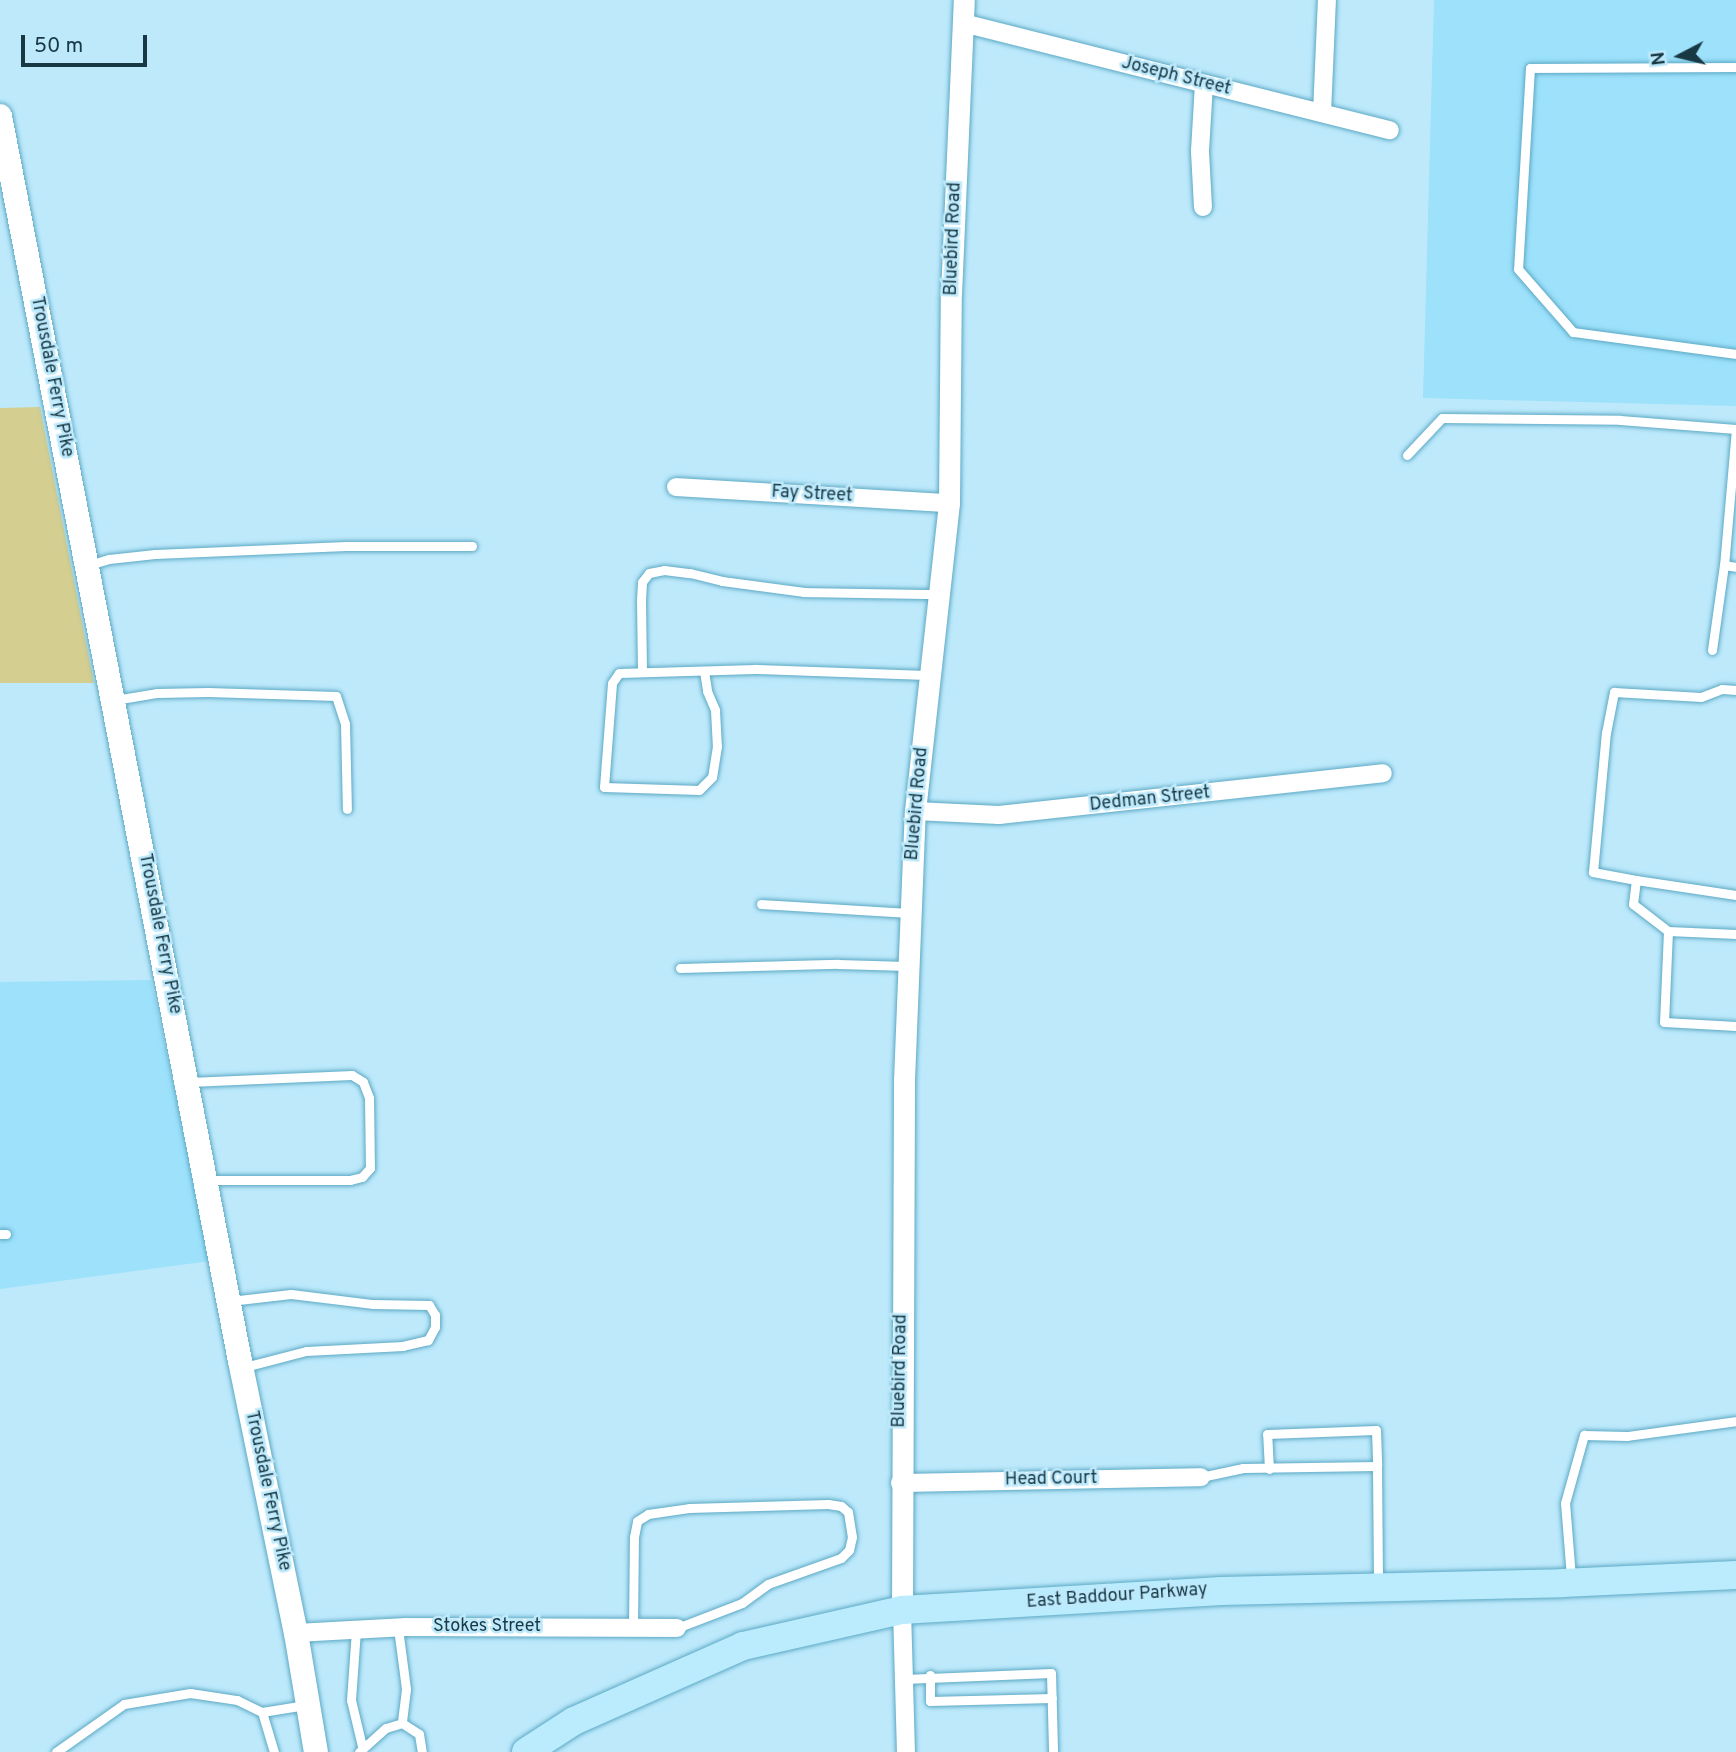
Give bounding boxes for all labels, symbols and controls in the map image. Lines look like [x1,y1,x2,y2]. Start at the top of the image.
scale bar [24,21,150,65]
north arrow [1645,21,1715,91]
text: 50 m [34,33,83,60]
text: N [1646,50,1672,67]
street label: Joseph Street [1119,53,1233,101]
street label: Bluebird Road [941,182,967,296]
street label: Trousdale Ferry Pike [25,295,77,459]
street label: Fay Street [771,482,853,508]
street label: Bluebird Road [902,747,934,861]
street label: Dedman Street [1089,783,1211,817]
street label: Trousdale Ferry Pike [133,852,185,1016]
street label: Bluebird Road [889,1314,913,1428]
street label: Trousdale Ferry Pike [239,1409,295,1573]
street label: Head Court [1005,1468,1097,1492]
street label: East Baddour Parkway [1026,1580,1208,1614]
street label: Stokes Street [433,1616,541,1638]

